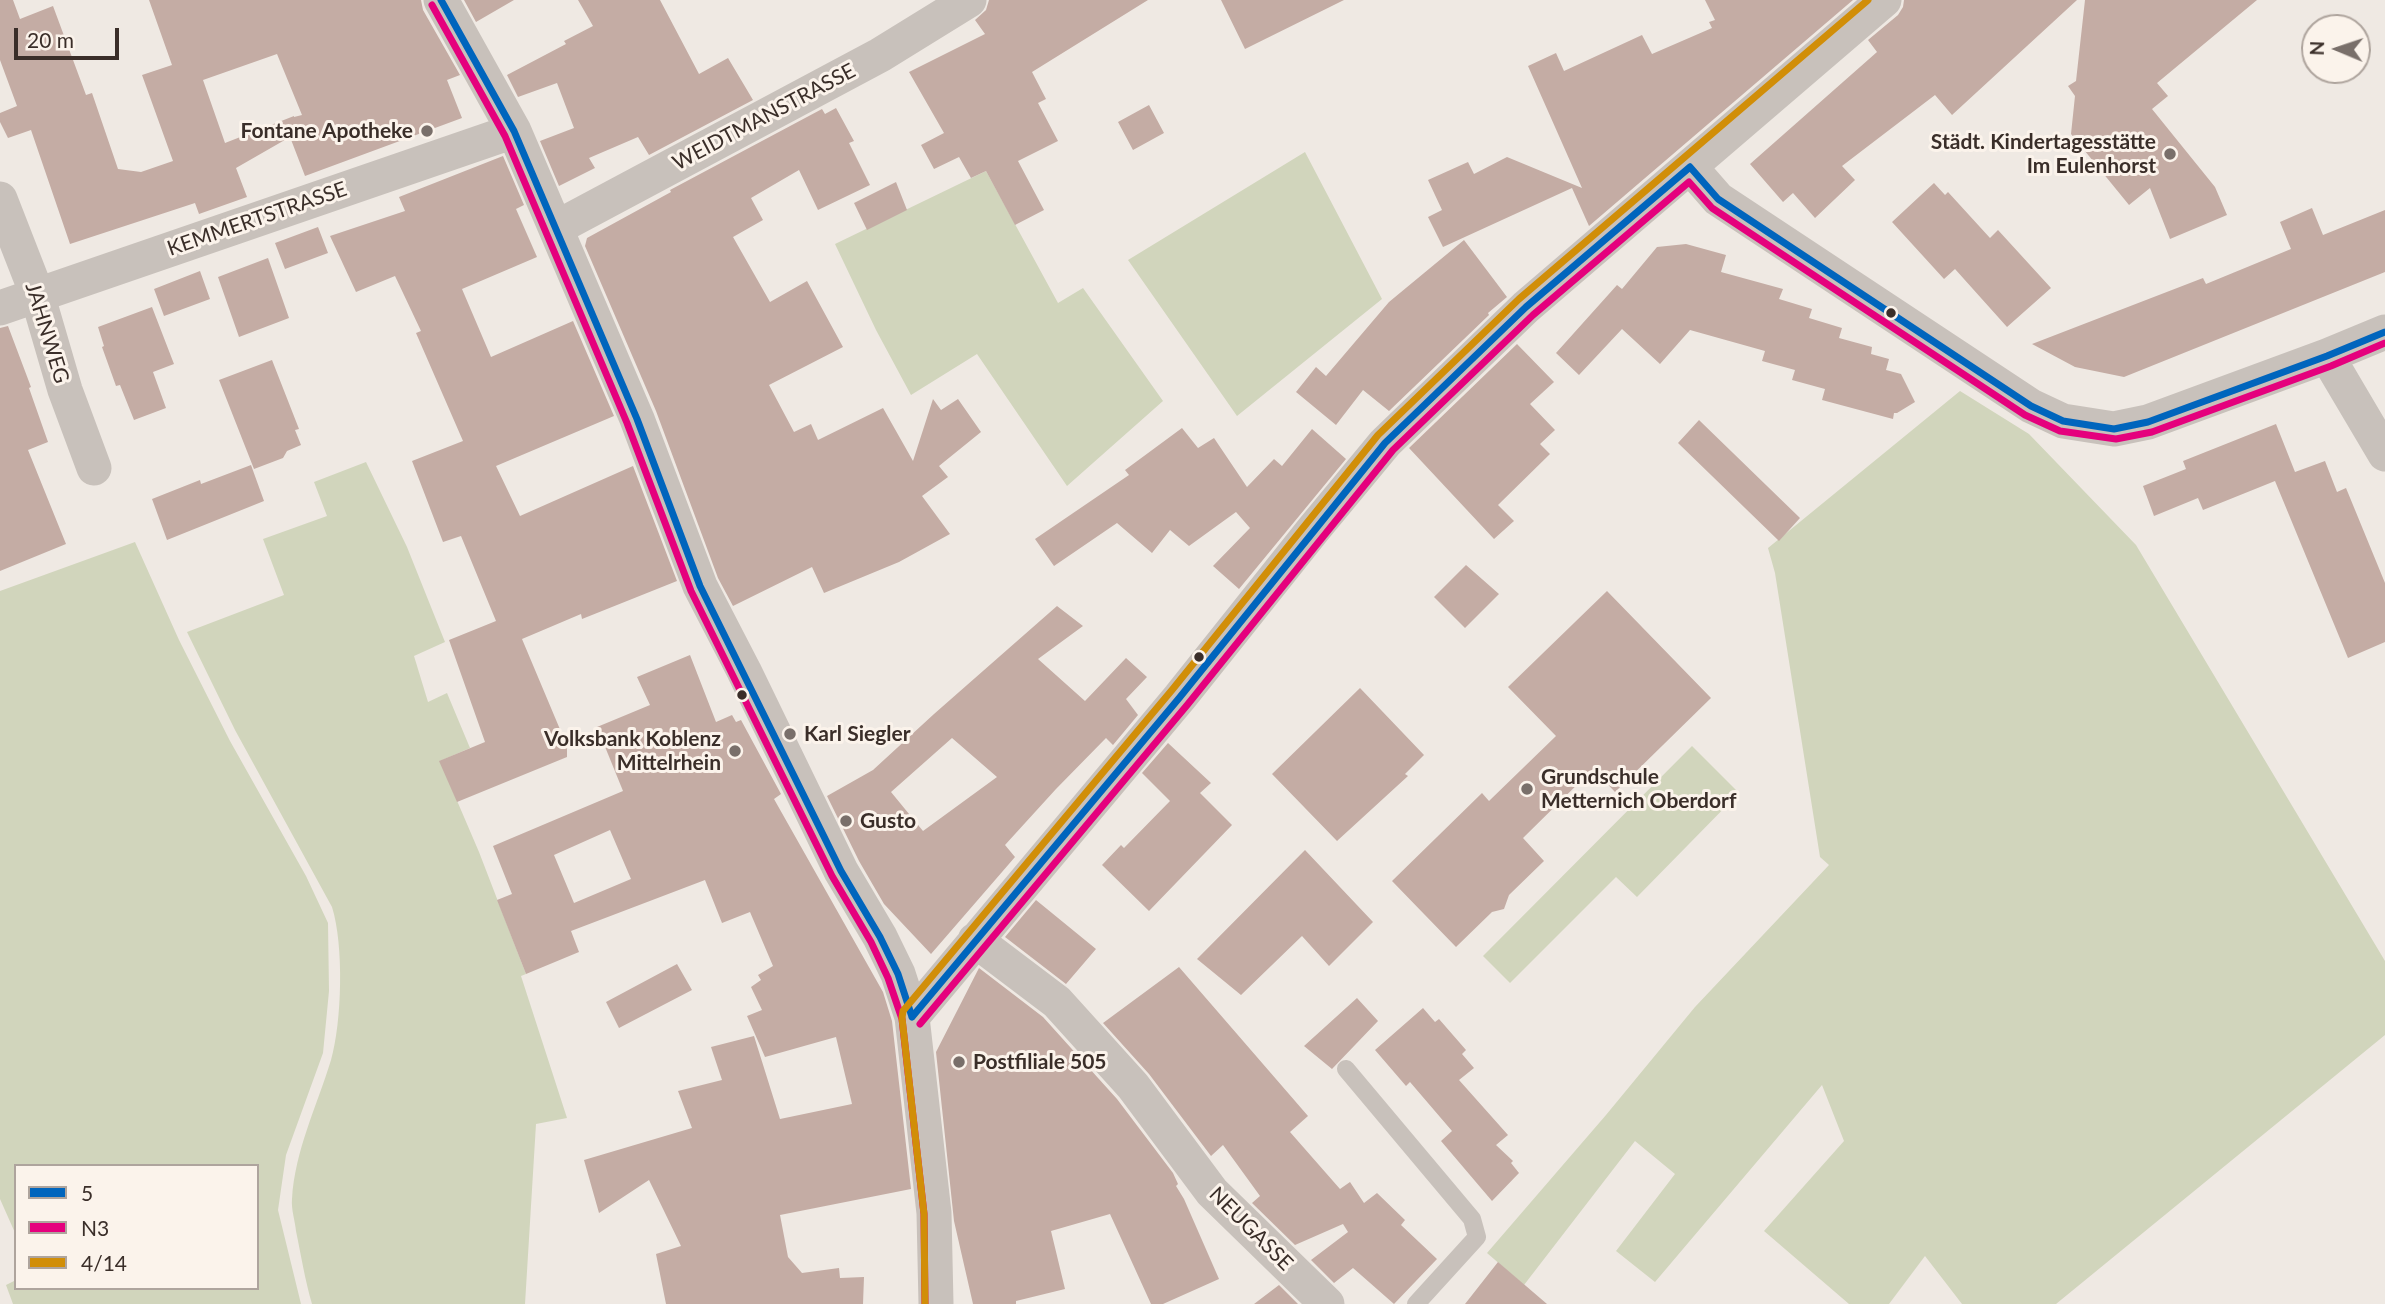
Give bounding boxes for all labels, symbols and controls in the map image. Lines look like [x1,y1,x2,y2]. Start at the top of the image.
scale bar [18,14,122,58]
north arrow [2301,14,2371,84]
text: 20 m [27,27,74,52]
text: N [2305,41,2328,56]
street label: WEIDTMANSTRASSE [668,58,860,176]
place label: Fontane Apotheke [241,118,413,144]
marker: Fontane Apotheke [419,123,435,139]
place label: Städt. Kindertagesstätte Im Eulenhorst [1931,129,2156,179]
marker: Städt. Kindertagesstätte Im Eulenhorst [2162,146,2178,162]
street label: KEMMERTSTRASSE [164,176,350,262]
street label: JAHNWEG [20,280,74,386]
unlabelled marker [1884,306,1898,320]
unlabelled marker [1192,650,1206,664]
unlabelled marker [735,688,749,702]
place label: Karl Siegler [804,721,911,747]
place label: Volksbank Koblenz Mittelrhein [544,726,721,776]
marker: Karl Siegler [782,726,798,742]
marker: Volksbank Koblenz Mittelrhein [727,743,743,759]
place label: Grundschule Metternich Oberdorf [1541,764,1736,814]
marker: Grundschule Metternich Oberdorf [1519,781,1535,797]
place label: Gusto [860,808,916,834]
marker: Gusto [838,813,854,829]
place label: Postfiliale 505 [973,1049,1107,1075]
marker: Postfiliale 505 [951,1054,967,1070]
legend [14,1164,259,1290]
text: 5 [81,1180,93,1205]
street label: NEUGASSE [1204,1182,1298,1276]
text: N3 [81,1215,109,1240]
text: 4/14 [81,1250,127,1275]

